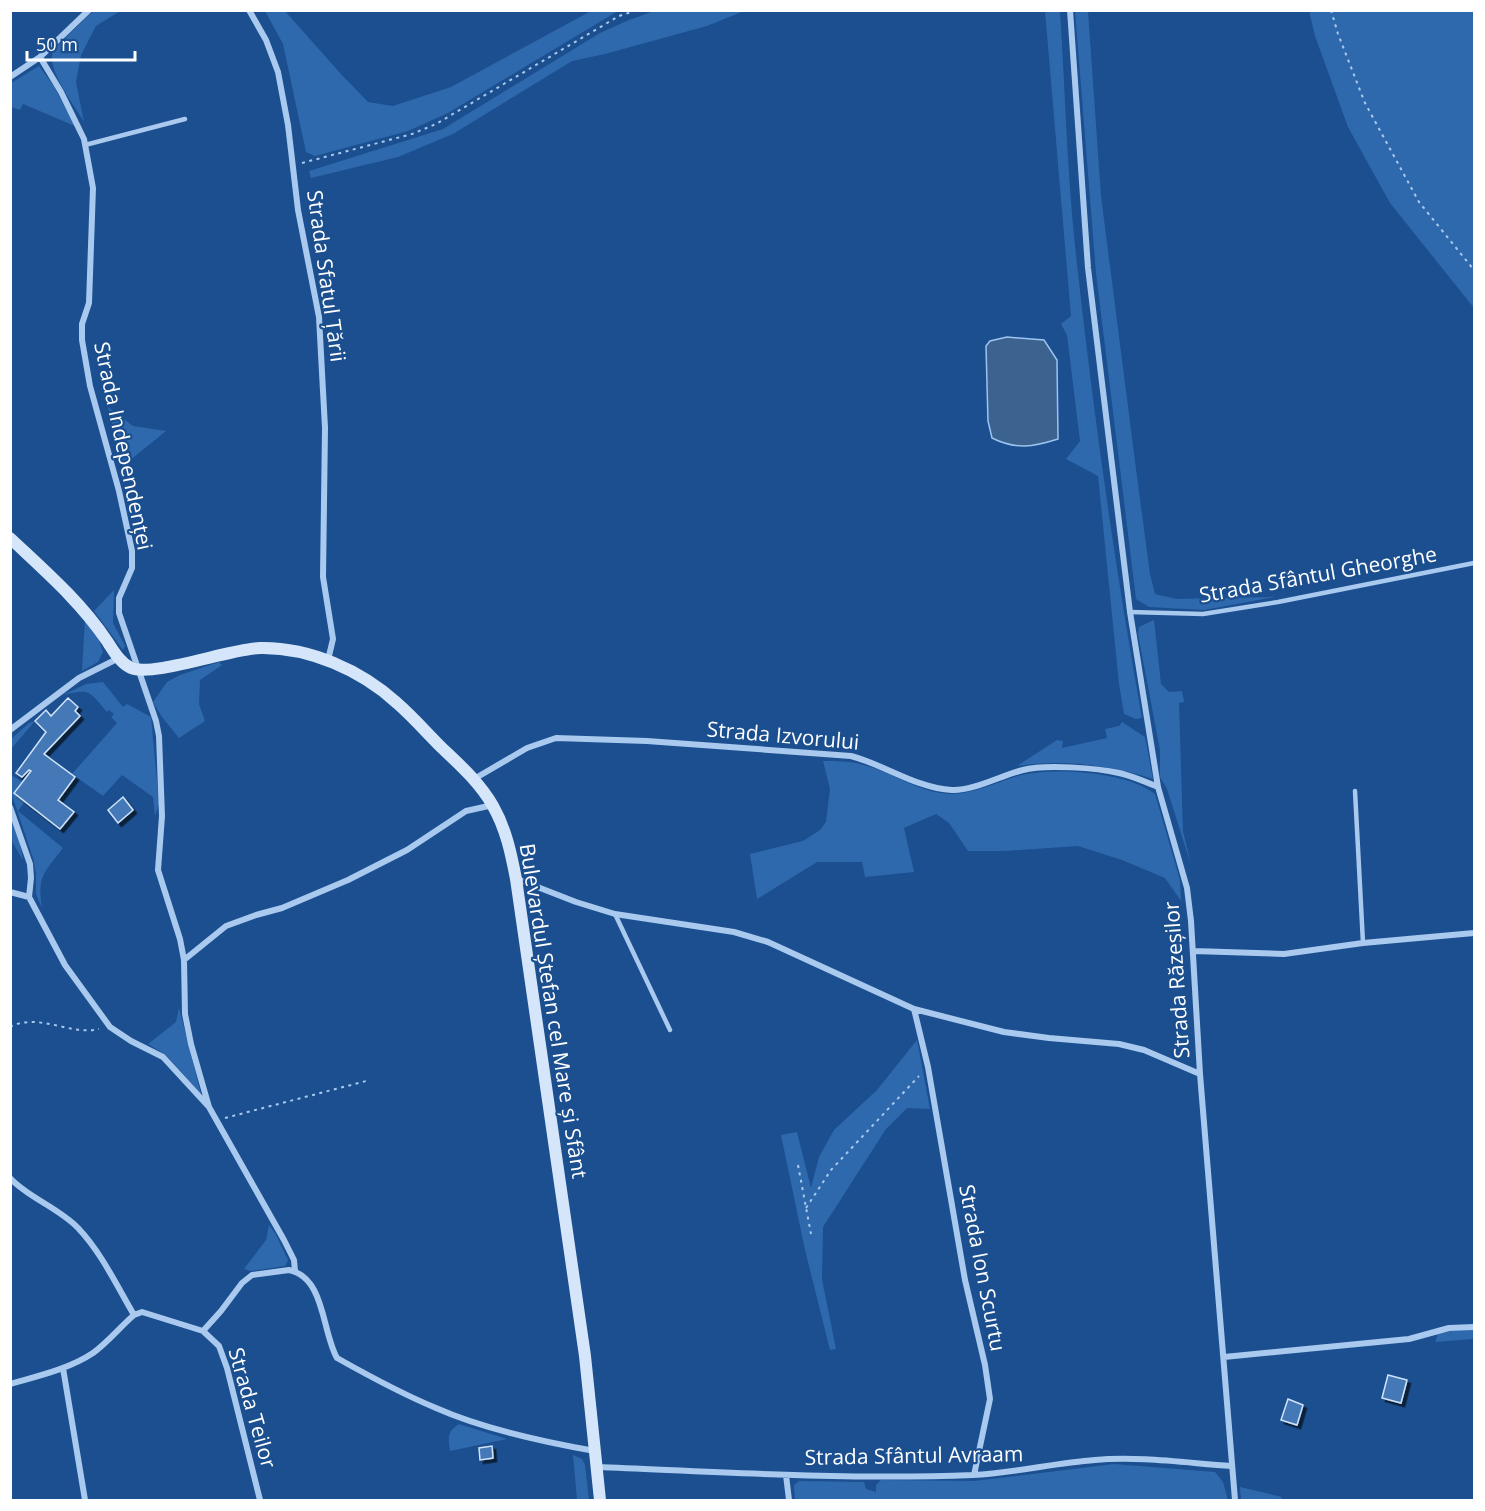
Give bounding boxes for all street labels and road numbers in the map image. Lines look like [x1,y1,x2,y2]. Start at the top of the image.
street label: Strada Sfatul Țării [301,188,353,363]
street label: Strada Independenței [88,339,160,553]
street label: Strada Sfântul Gheorghe [1197,539,1439,609]
street label: Strada Izvorului [706,714,861,756]
street label: Bulevardul Ștefan cel Mare și Sfânt [514,841,594,1180]
street label: Strada Răzeșilor [1157,900,1195,1060]
street label: Strada Ion Scurtu [953,1182,1013,1354]
street label: Strada Teilor [222,1344,284,1472]
street label: Strada Sfântul Avraam [804,1439,1024,1471]

